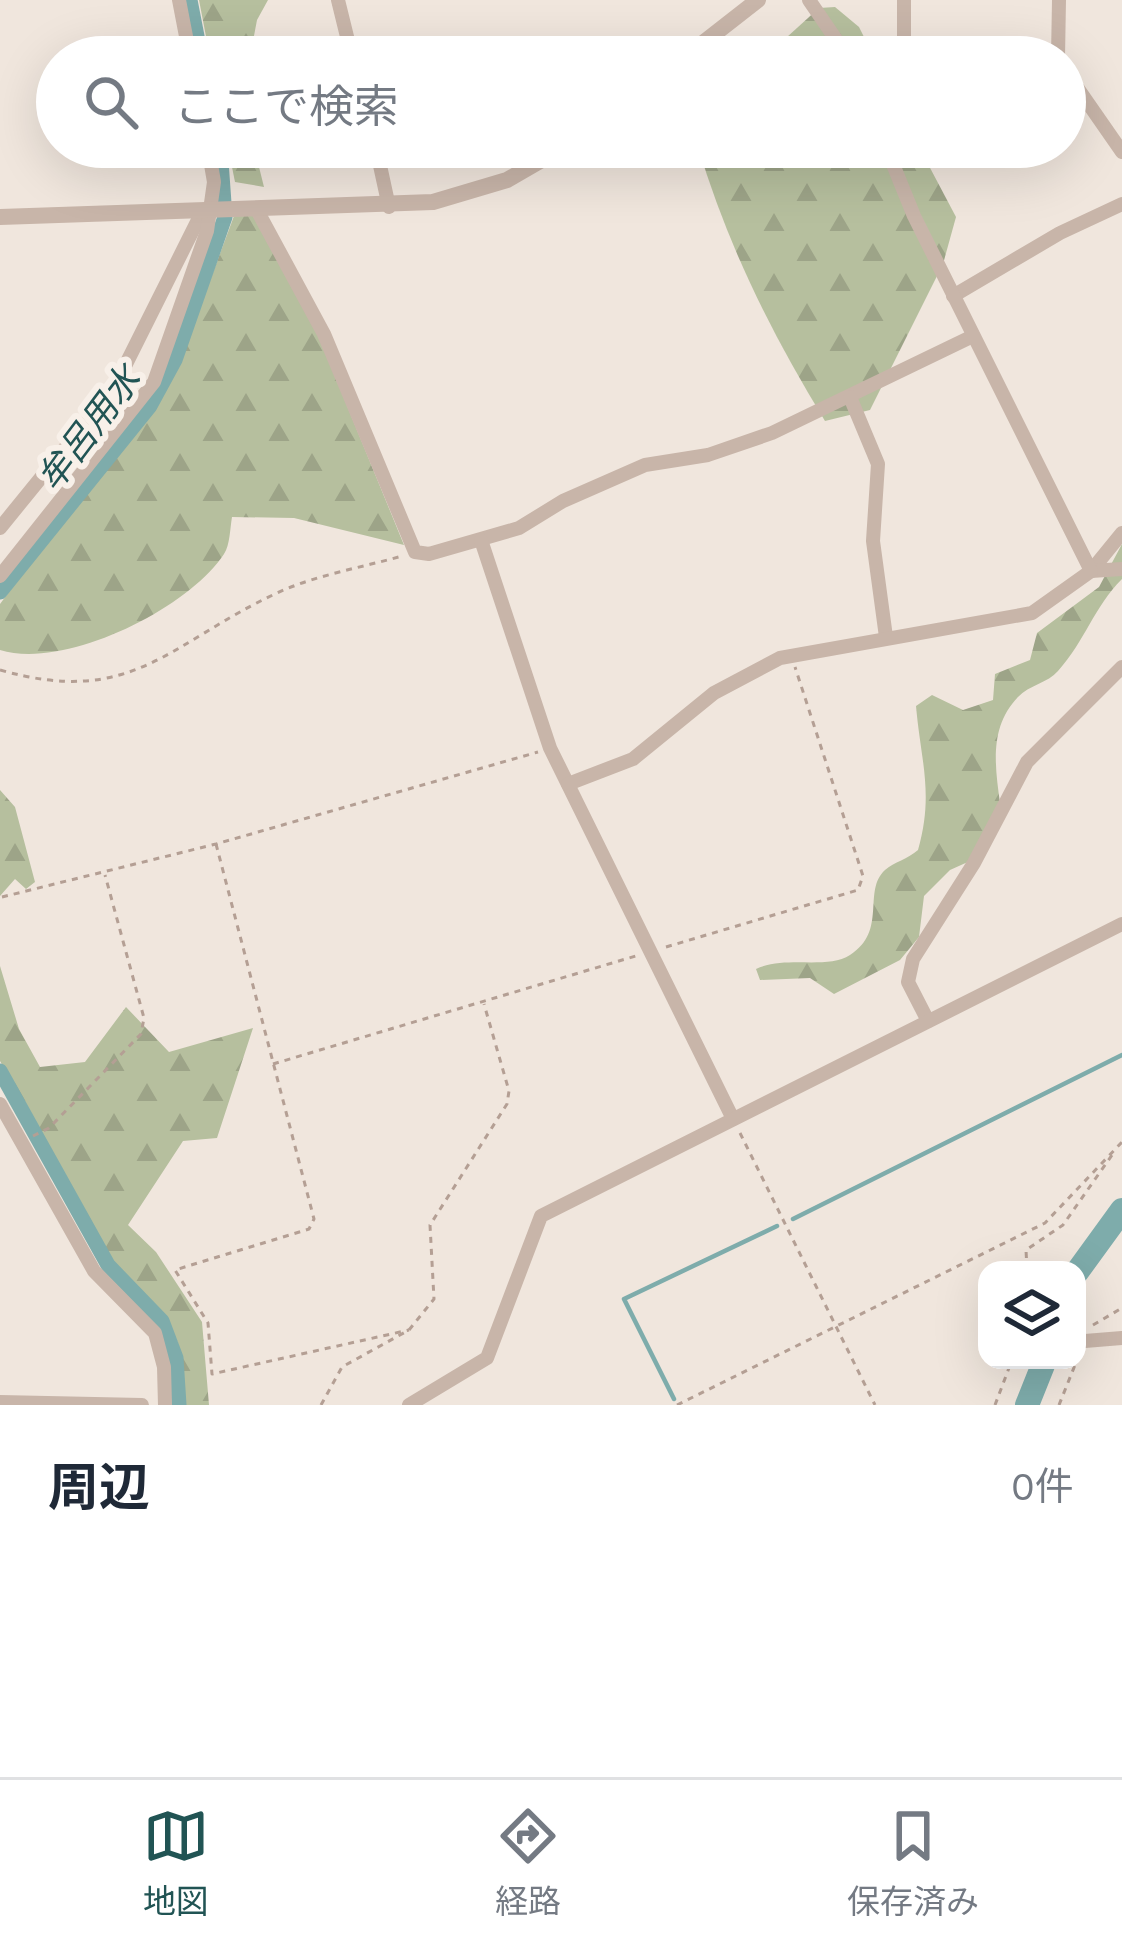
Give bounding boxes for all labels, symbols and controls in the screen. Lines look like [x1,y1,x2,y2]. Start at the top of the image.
search box [36,36,1086,168]
icon: search [78,69,144,135]
text: ここで検索 [174,80,399,133]
water label: 牟呂用水 [29,356,152,499]
map controls [978,1261,1086,1369]
button: layers [978,1261,1086,1369]
text: 周辺 [48,1458,150,1517]
text: 0件 [1011,1464,1074,1509]
tab: 地図 [143,1803,209,1923]
tab: 経路 [495,1803,561,1923]
tab: 保存済み [847,1803,979,1923]

